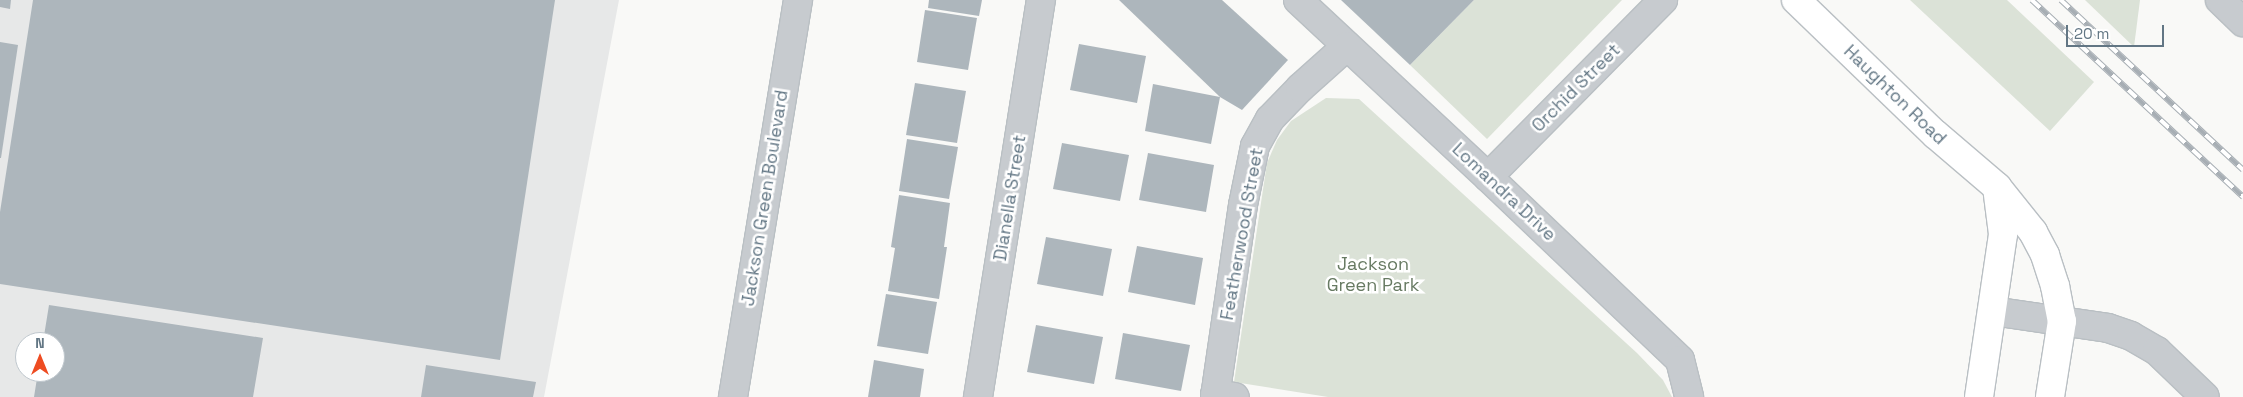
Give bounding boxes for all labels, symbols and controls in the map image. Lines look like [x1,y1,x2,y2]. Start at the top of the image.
scale bar [2068,15,2166,47]
text: 20 m [2074,24,2109,43]
street label: Orchid Street [1527,39,1625,137]
street label: Haughton Road [1839,41,1951,149]
street label: Jackson Green Boulevard [737,88,793,308]
street label: Dianella Street [989,133,1031,263]
street label: Lomandra Drive [1448,138,1560,246]
street label: Featherwood Street [1216,146,1268,322]
park label: Jackson Green Park [1327,254,1419,296]
north arrow [15,332,65,382]
text: N [35,334,45,352]

